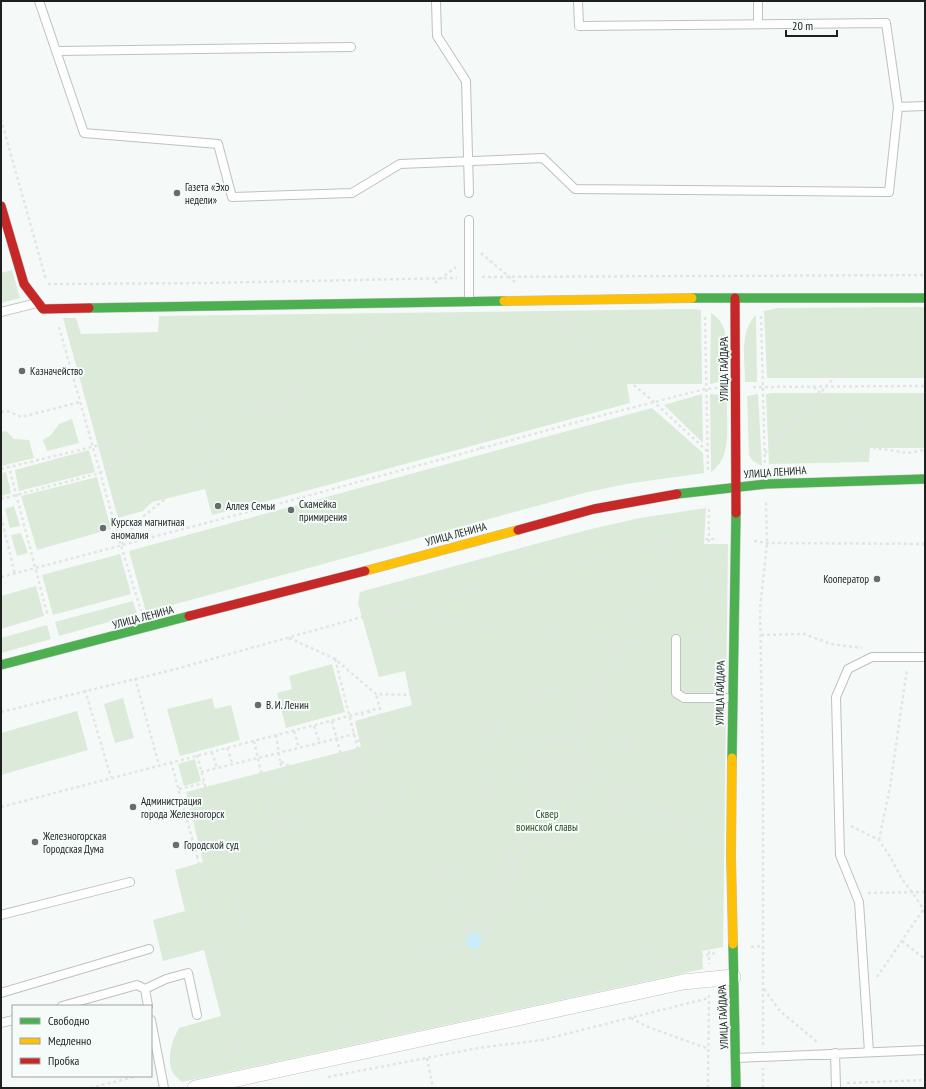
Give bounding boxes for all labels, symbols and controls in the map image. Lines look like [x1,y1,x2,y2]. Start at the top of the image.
scale bar [786,12,837,38]
text: 20 m [792,18,813,33]
place label: Газета «Эхо недели» [185,180,229,207]
marker: Газета «Эхо недели» [172,188,182,198]
street label: УЛИЦА ГАЙДАРА [717,336,731,401]
place label: Казначейство [30,364,83,378]
marker: Казначейство [17,366,27,376]
street label: УЛИЦА ЛЕНИНА [743,463,808,481]
place label: Скамейка примирения [299,497,347,524]
place label: Аллея Семьи [226,499,275,513]
marker: Аллея Семьи [213,501,223,511]
marker: Скамейка примирения [286,505,296,515]
place label: Курская магнитная аномалия [111,515,184,542]
street label: УЛИЦА ЛЕНИНА [424,519,489,549]
marker: Курская магнитная аномалия [98,523,108,533]
place label: Кооператор [823,572,869,586]
marker: Кооператор [872,574,882,584]
street label: УЛИЦА ЛЕНИНА [111,602,176,632]
street label: УЛИЦА ГАЙДАРА [712,660,728,726]
place label: В. И. Ленин [266,698,309,712]
marker: В. И. Ленин [253,700,263,710]
place label: Администрация города Железногорск [141,794,225,821]
marker: Администрация города Железногорск [128,802,138,812]
park label: Сквер воинской славы [516,807,578,834]
place label: Железногорская Городская Дума [42,829,106,856]
marker: Железногорская Городская Дума [30,837,40,847]
place label: Городской суд [184,838,239,852]
marker: Городской суд [171,840,181,850]
street label: УЛИЦА ГАЙДАРА [715,984,731,1050]
legend [12,1005,152,1077]
text: Свободно [48,1013,90,1028]
text: Медленно [48,1033,91,1048]
text: Пробка [48,1053,80,1068]

